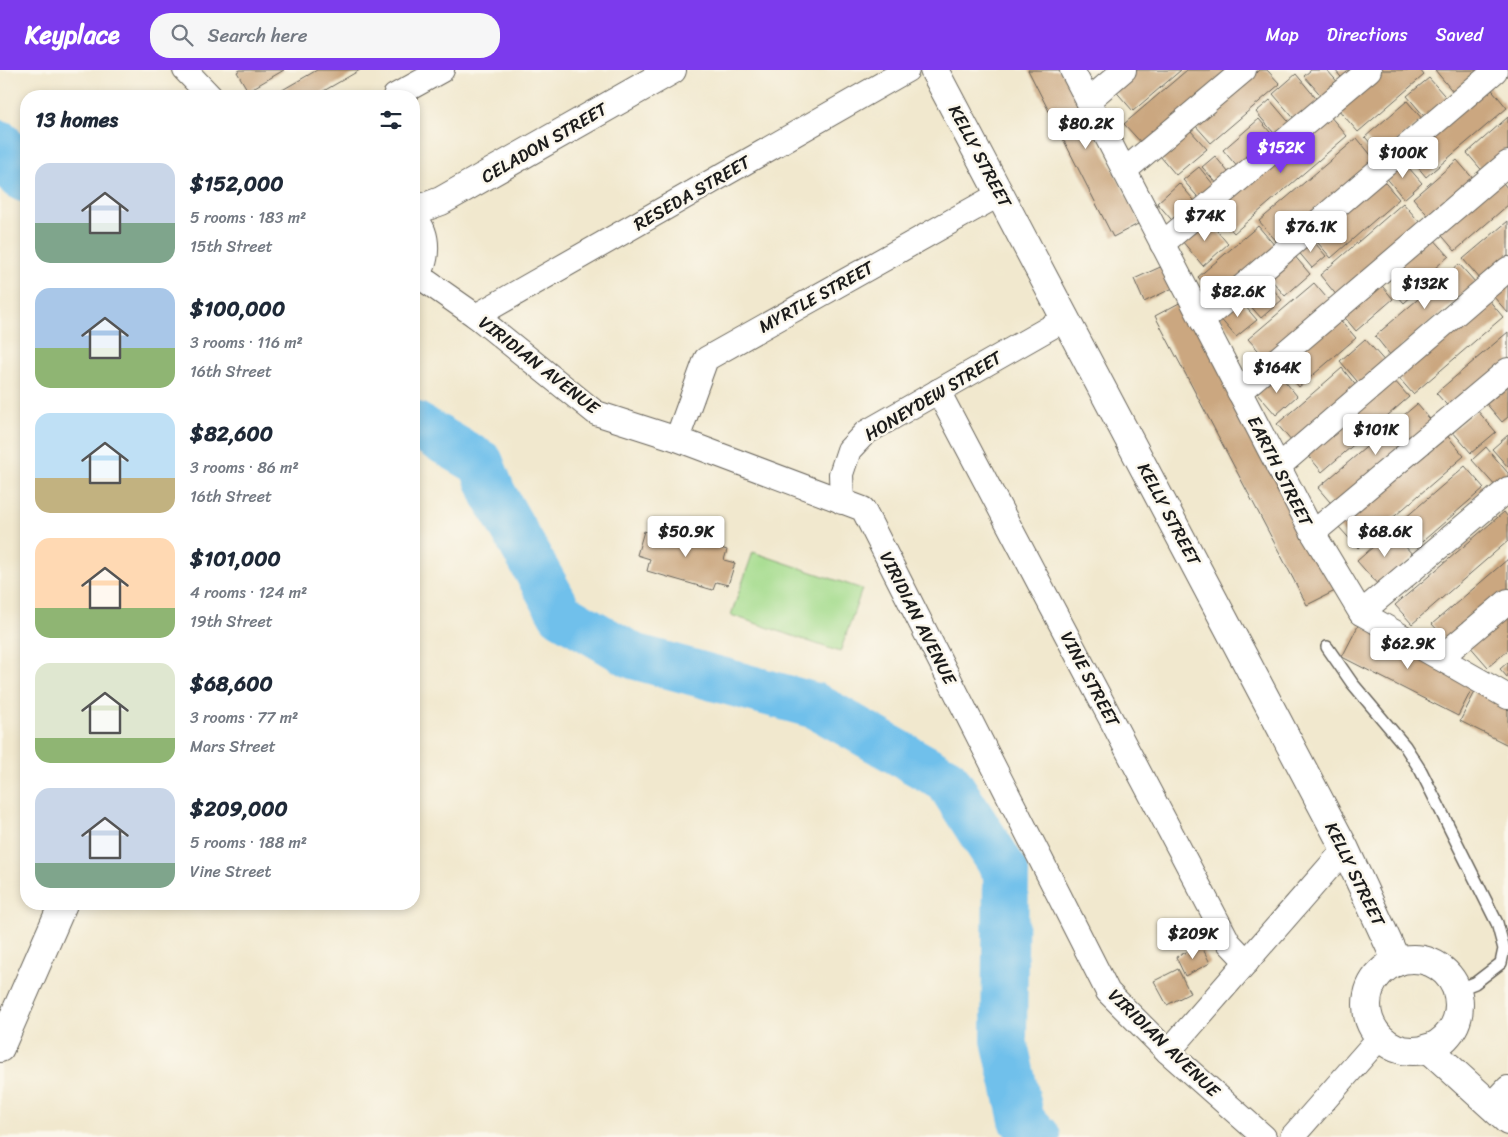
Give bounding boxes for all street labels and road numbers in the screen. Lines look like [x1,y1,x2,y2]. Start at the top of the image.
street label: CELADON STREET [475,93,615,192]
street label: KELLY STREET [939,99,1021,215]
street label: RESEDA STREET [627,146,758,240]
street label: MYRTLE STREET [752,251,881,342]
street label: VIRIDIAN AVENUE [471,307,607,423]
street label: HONEYDEW STREET [858,342,1009,450]
street label: EARTH STREET [1238,410,1322,533]
street label: KELLY STREET [1128,457,1210,573]
street label: VIRIDIAN AVENUE [870,545,966,691]
street label: VINE STREET [1051,625,1129,734]
street label: KELLY STREET [1316,816,1395,933]
street label: VIRIDIAN AVENUE [1100,981,1229,1106]

